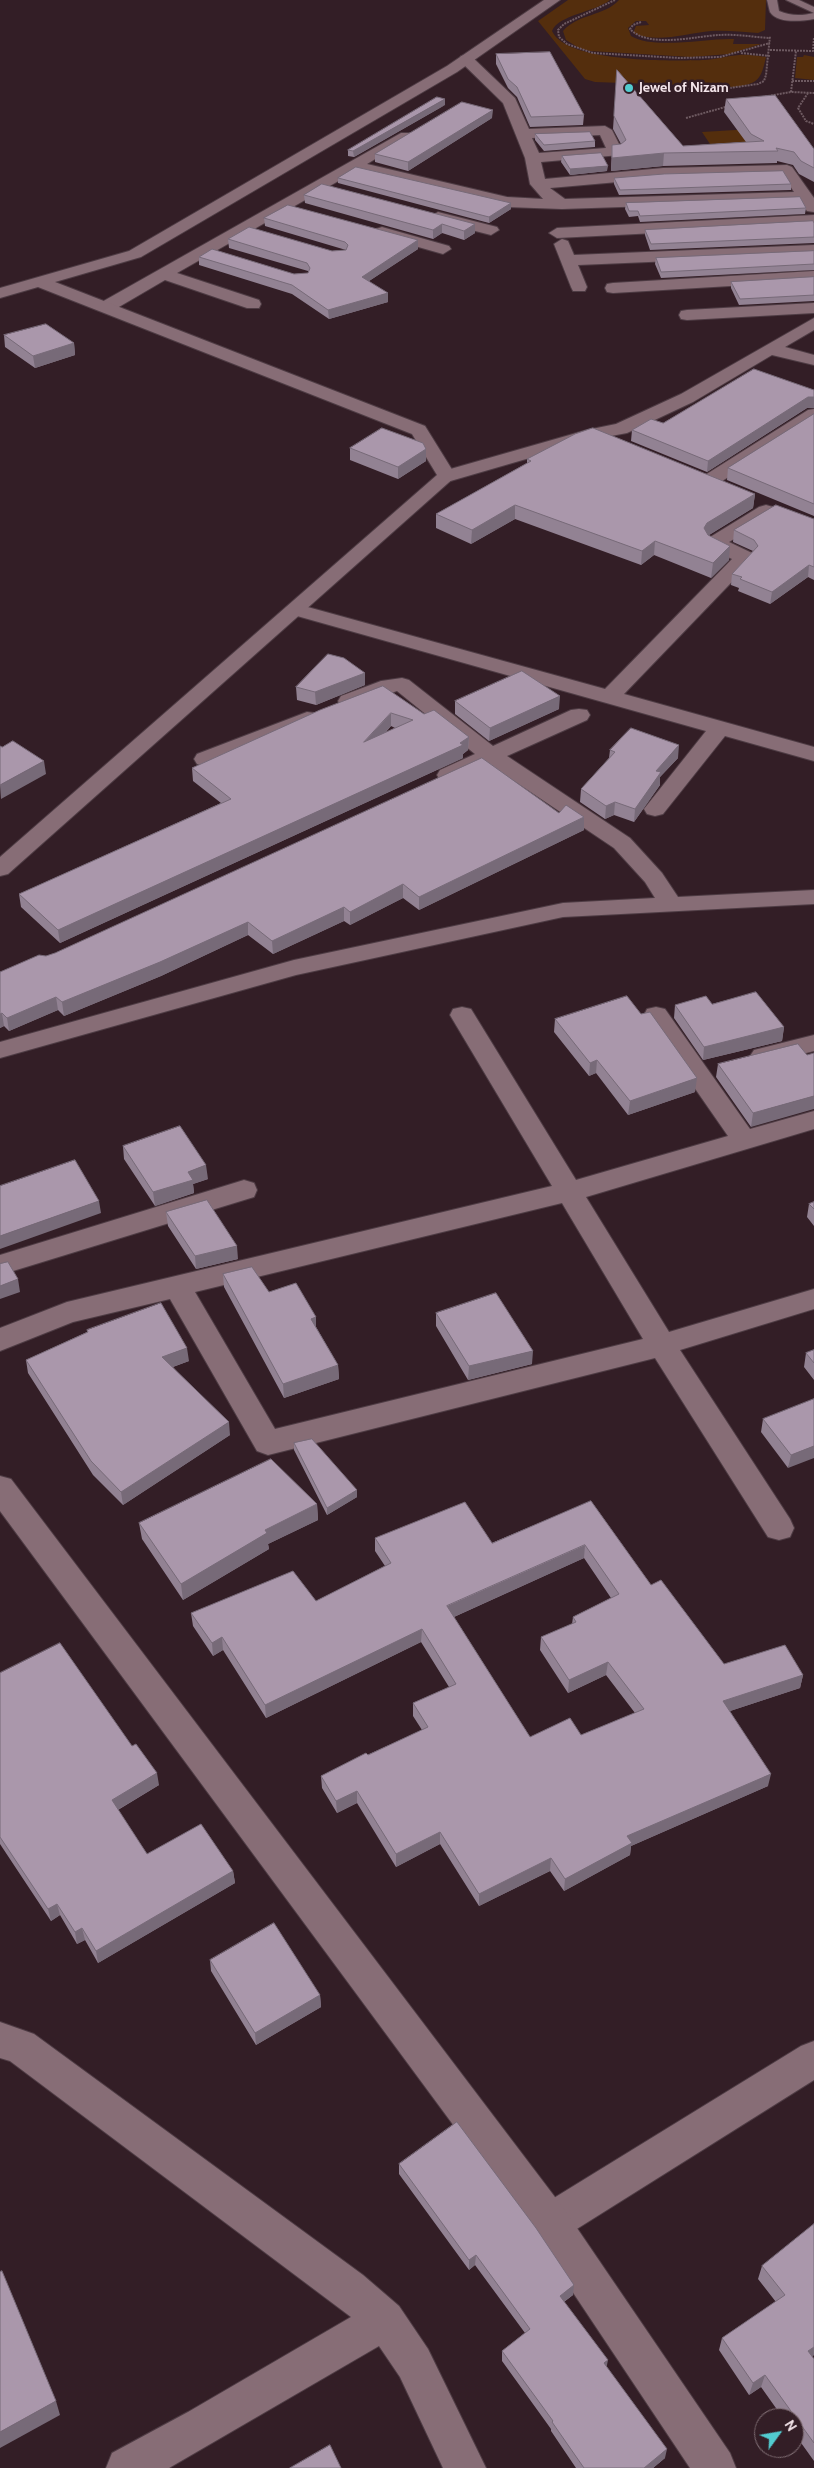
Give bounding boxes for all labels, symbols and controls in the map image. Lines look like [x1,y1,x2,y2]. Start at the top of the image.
place label: Jewel of Nizam [639,80,729,96]
marker: Jewel of Nizam [623,82,635,94]
north arrow [754,2408,804,2458]
text: N [781,2417,801,2435]

